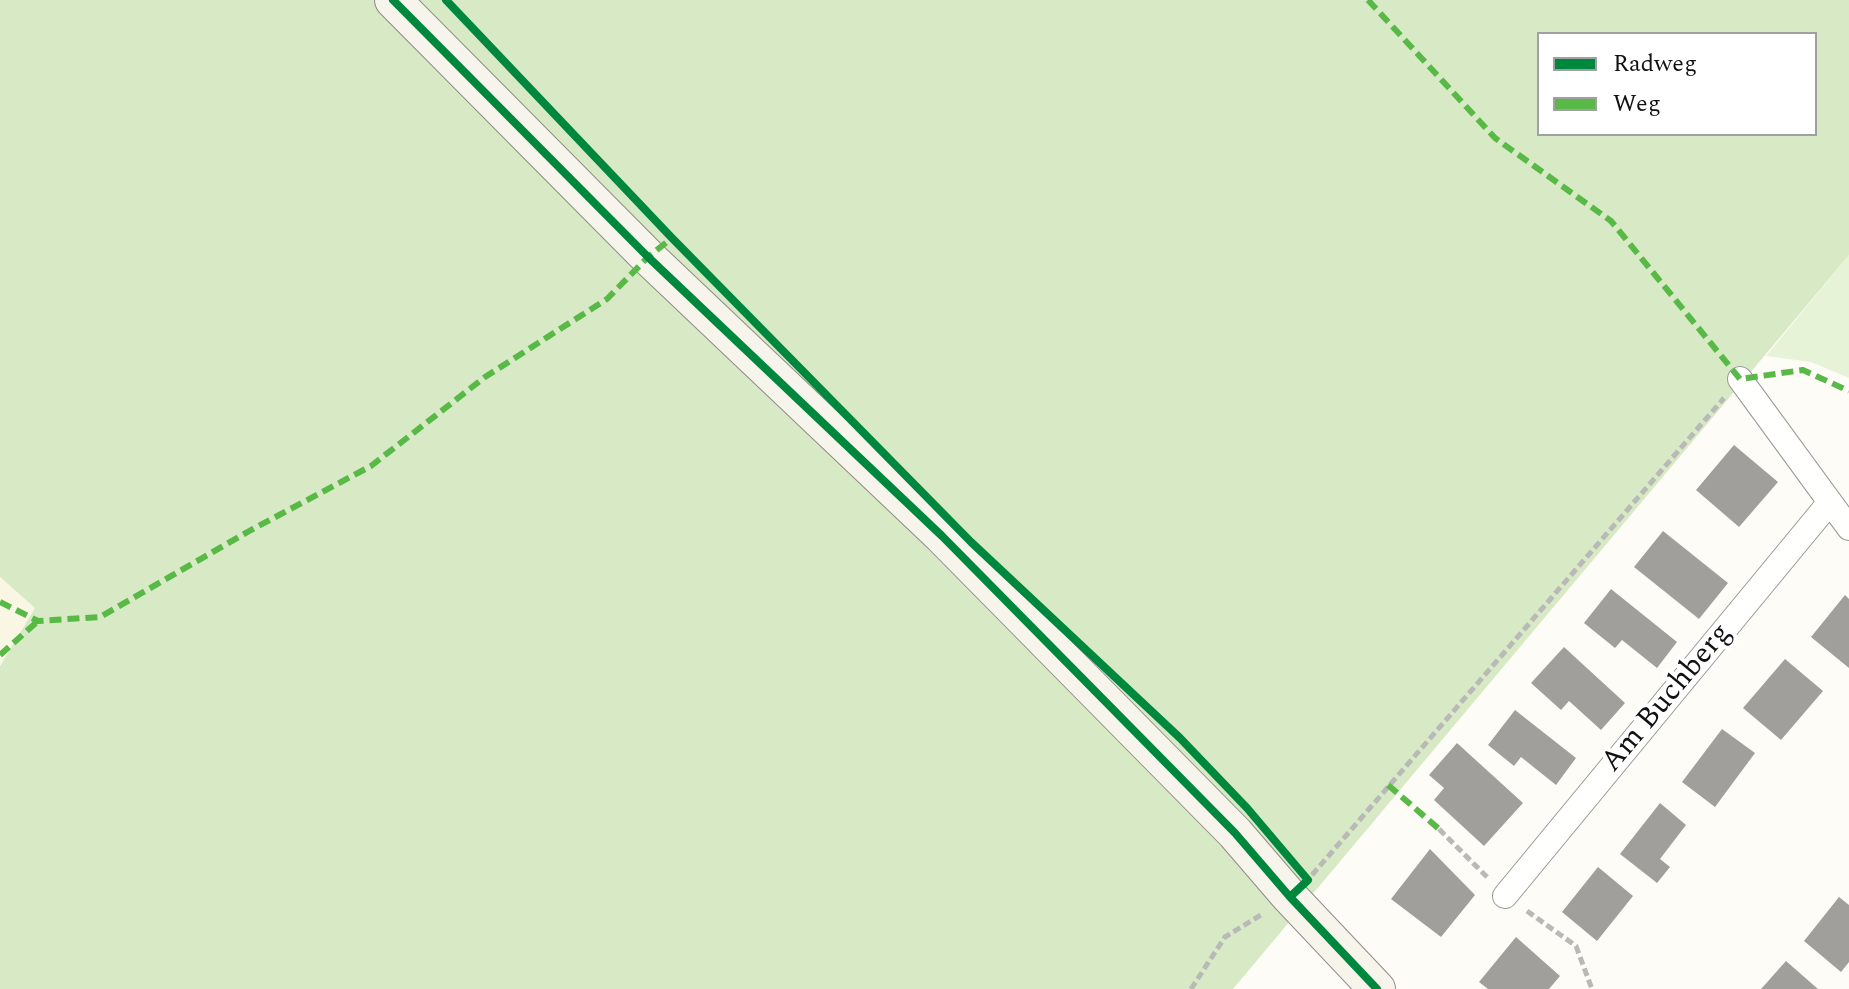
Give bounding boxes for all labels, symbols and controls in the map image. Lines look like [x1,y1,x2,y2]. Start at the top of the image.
legend [1537,32,1817,136]
text: Radweg [1613,46,1697,82]
text: Weg [1613,86,1661,122]
street label: Am Buchberg [1595,617,1741,781]

